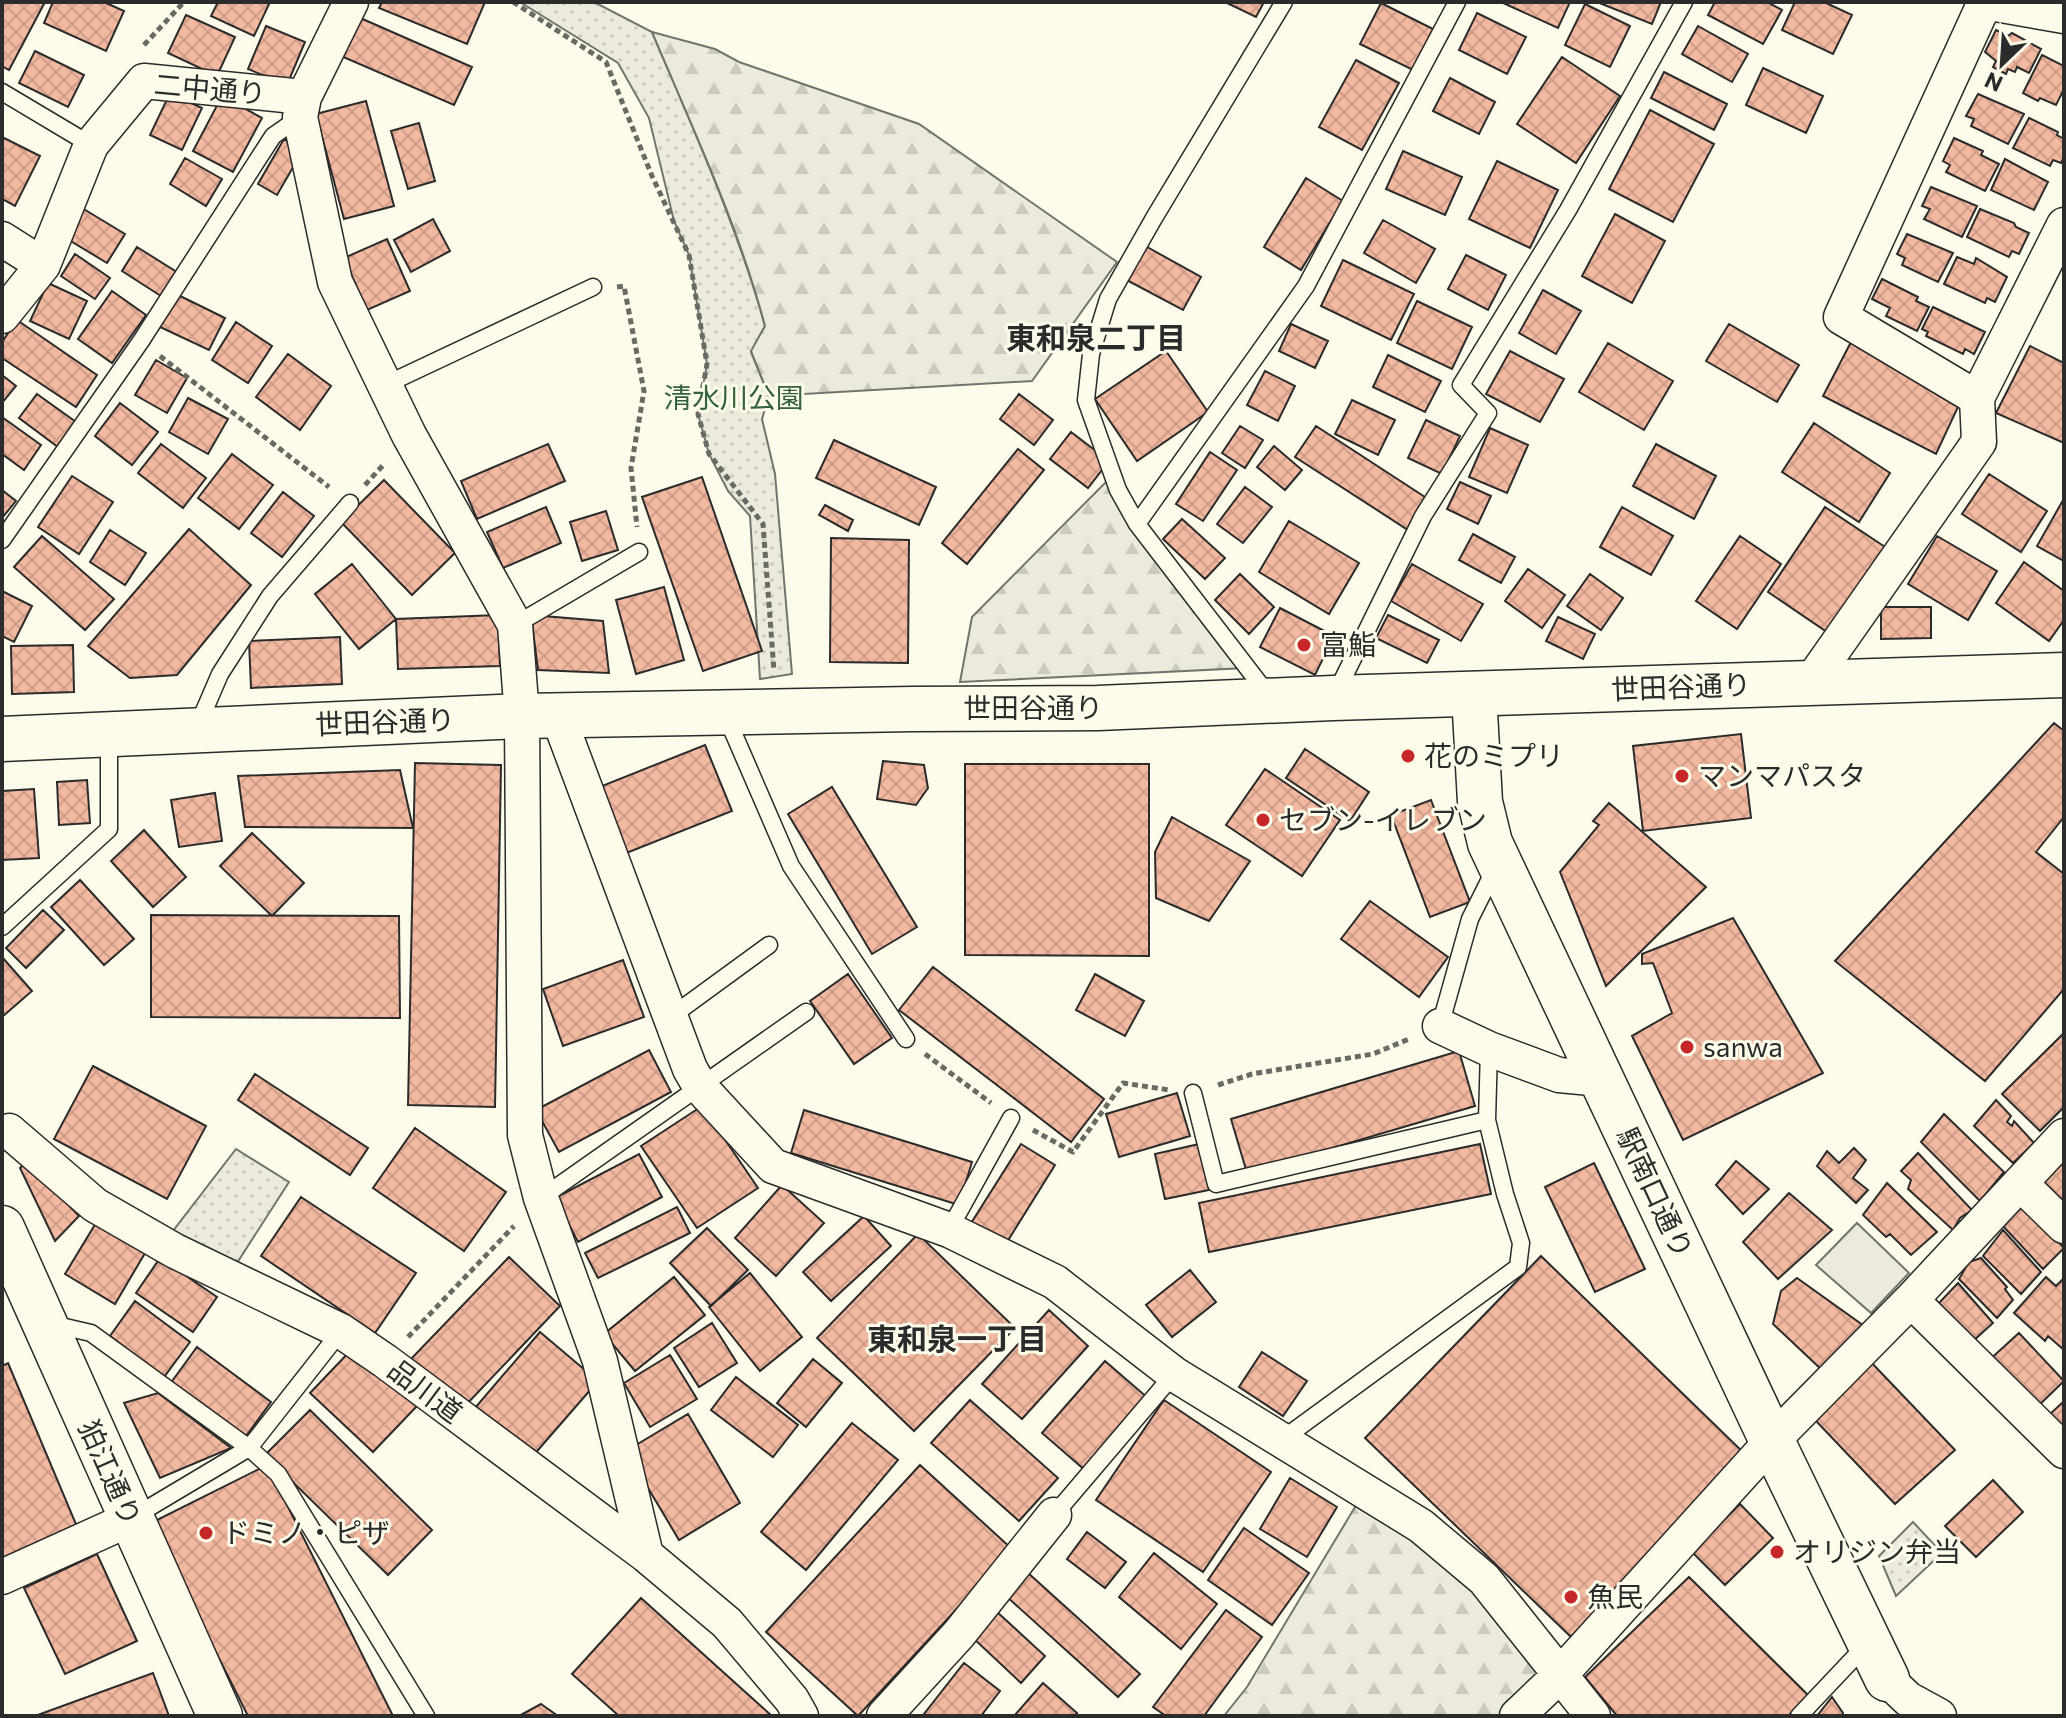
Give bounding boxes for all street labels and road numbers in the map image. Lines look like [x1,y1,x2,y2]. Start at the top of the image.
street label: 二中通り [153,66,267,110]
street label: 世田谷通り [1610,667,1752,705]
street label: 世田谷通り [963,690,1103,724]
street label: 世田谷通り [314,702,456,740]
street label: 駅南口通り [1611,1122,1701,1263]
street label: 品川道 [382,1351,469,1429]
street label: 狛江通り [73,1415,149,1531]

